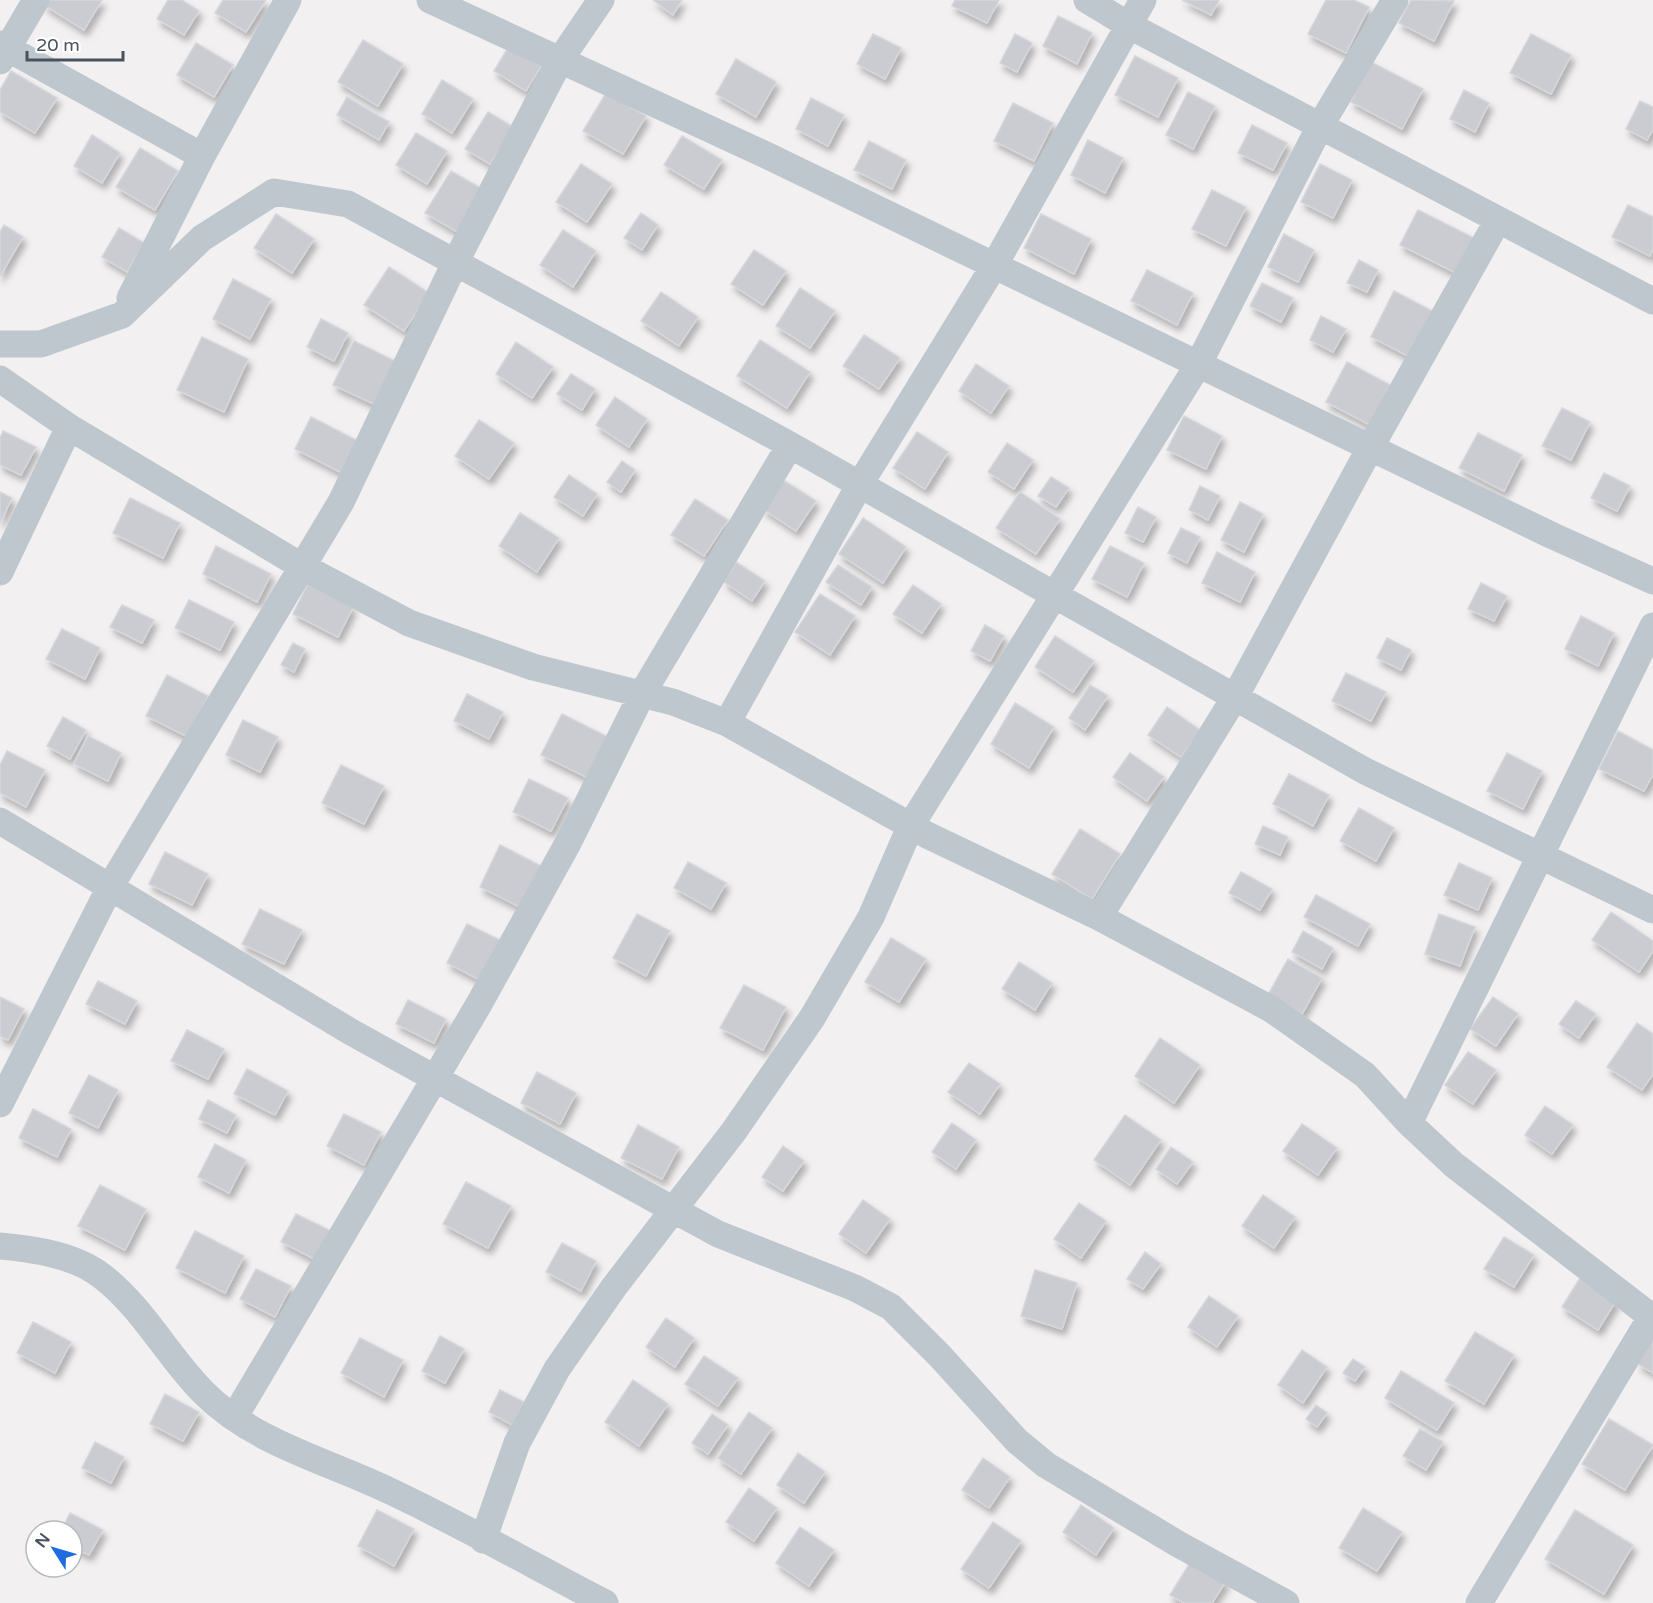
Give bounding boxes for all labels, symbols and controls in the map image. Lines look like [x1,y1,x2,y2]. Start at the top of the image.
scale bar [27,24,123,62]
text: 20 m [36,34,80,56]
north arrow [24,1519,84,1579]
text: N [31,1529,55,1552]

